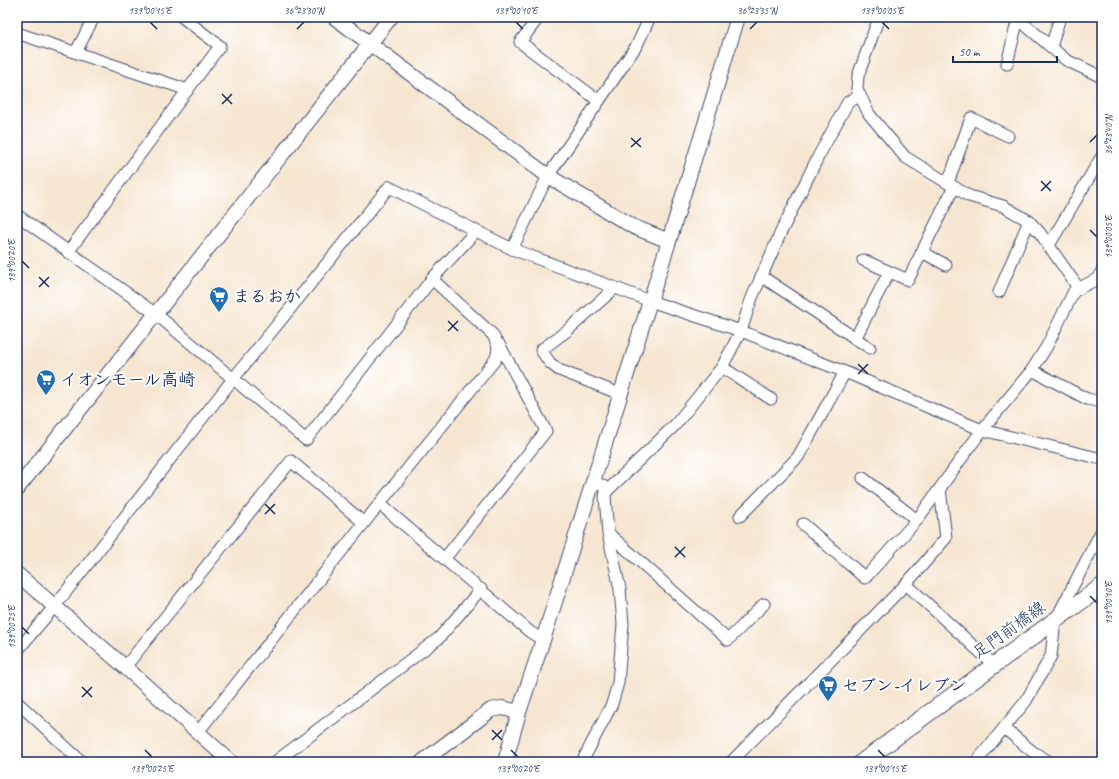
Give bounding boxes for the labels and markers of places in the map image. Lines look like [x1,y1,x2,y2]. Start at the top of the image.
supermarket icon: まるおか [208,285,230,313]
place label: まるおか [233,286,301,307]
supermarket icon: イオンモール高崎 [35,368,57,396]
place label: イオンモール高崎 [60,369,195,390]
supermarket icon: セブン-イレブン [817,674,839,702]
place label: セブン-イレブン [842,675,967,696]

